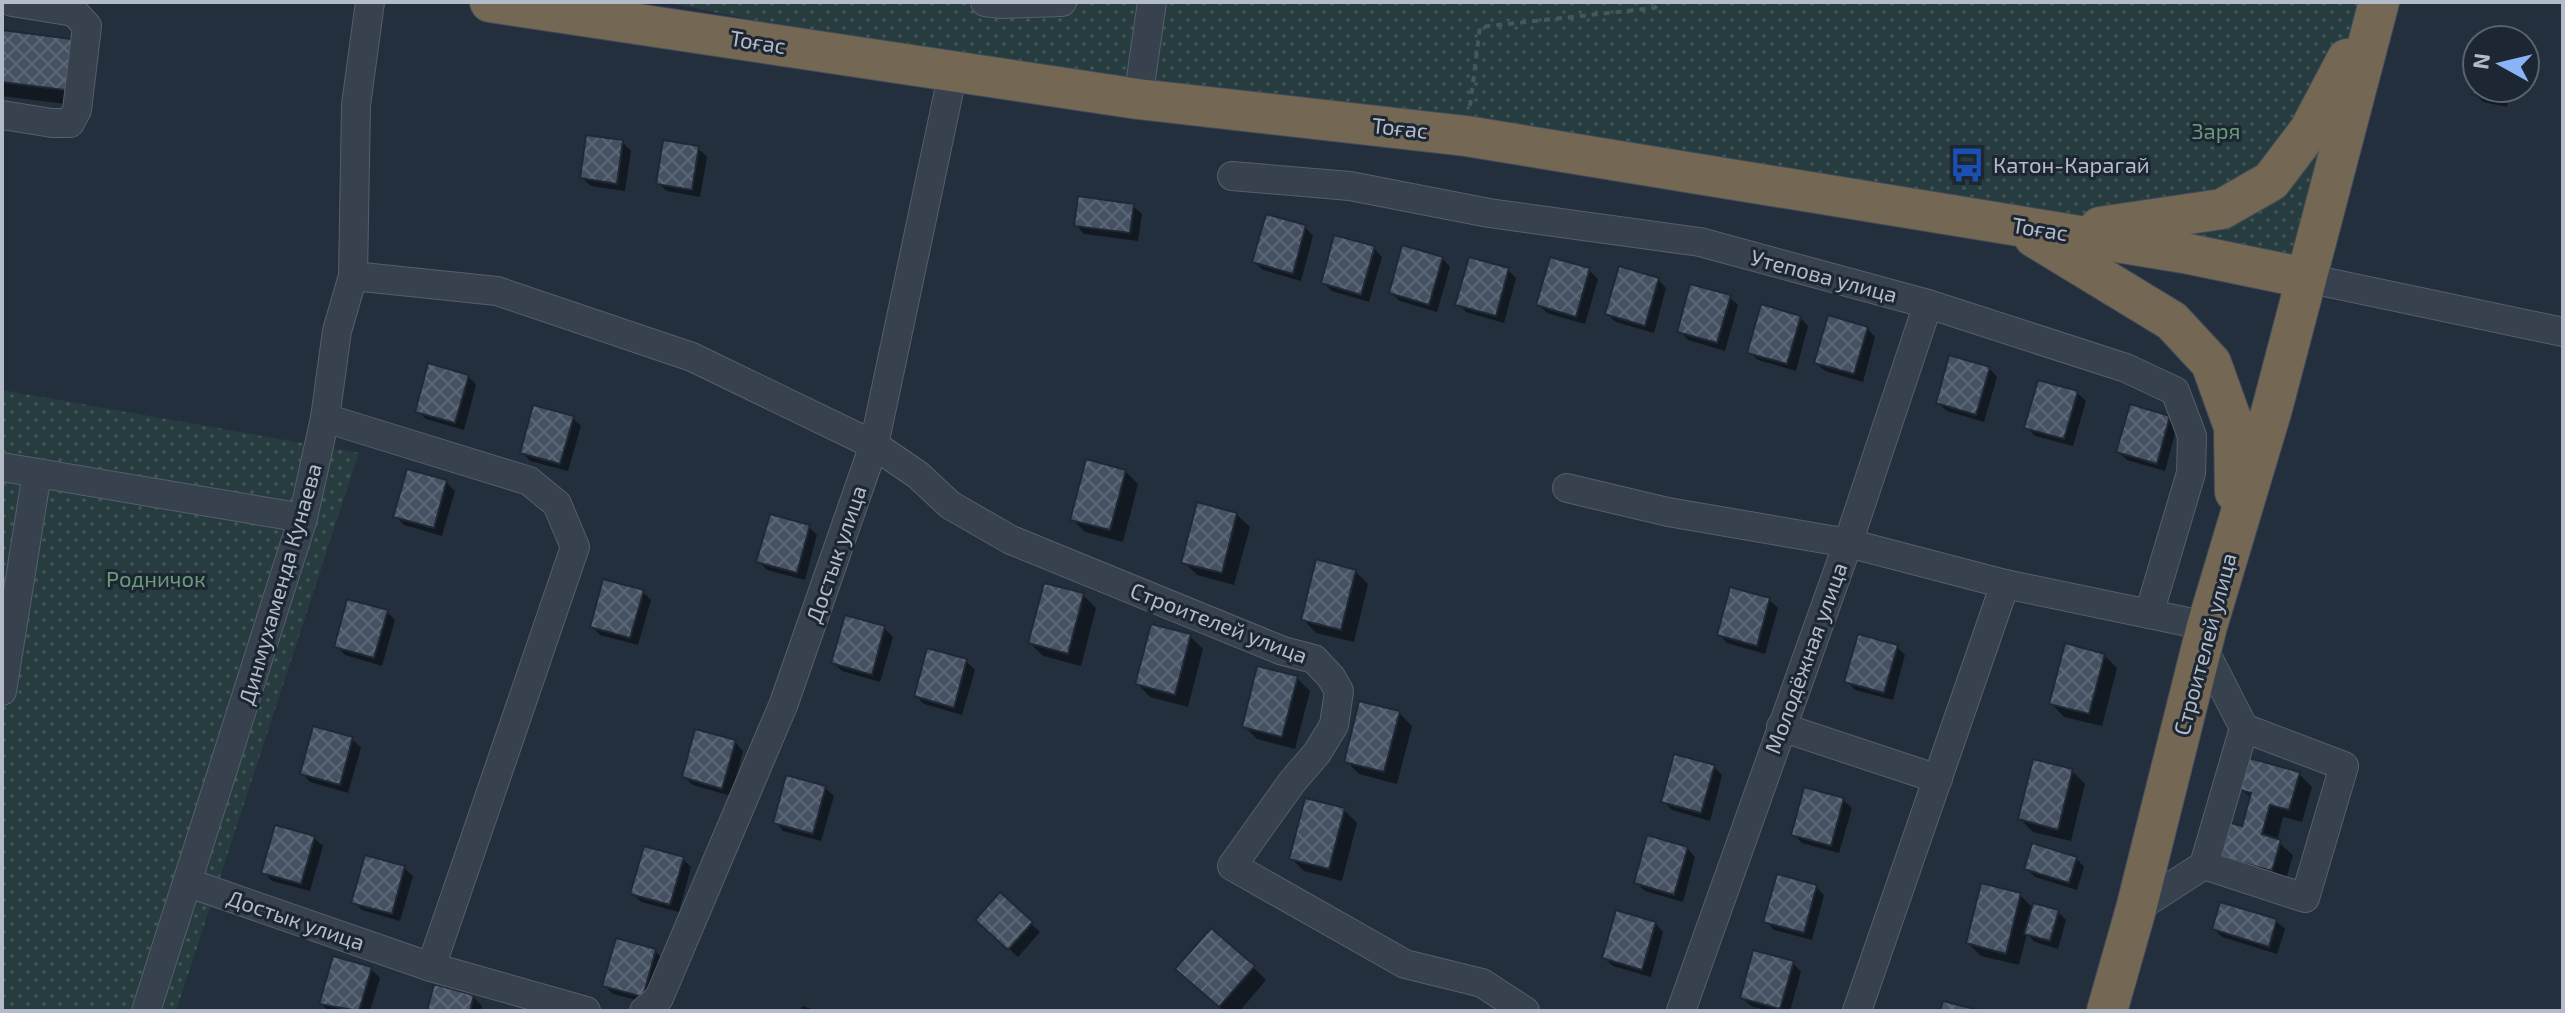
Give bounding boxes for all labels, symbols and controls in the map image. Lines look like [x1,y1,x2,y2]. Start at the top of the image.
street label: Тоғас [728,24,788,58]
north arrow [2461,24,2541,104]
text: N [2466,51,2494,71]
street label: Тоғас [1371,111,1429,143]
park label: Заря [2191,117,2241,143]
bus stop icon: Катон-Карагай [1948,146,1986,184]
place label: Катон-Карагай [1993,151,2150,177]
street label: Тоғас [2010,211,2070,245]
street label: Утепова улица [1748,243,1900,308]
street label: Динмухаменда Кунаева [232,460,327,708]
street label: Достык улица [799,482,872,626]
street label: Строителей улица [2167,550,2242,738]
street label: Молодёжная улица [1758,559,1853,757]
park label: Родничок [106,565,206,591]
street label: Строителей улица [1127,576,1312,669]
street label: Достык улица [224,883,368,956]

